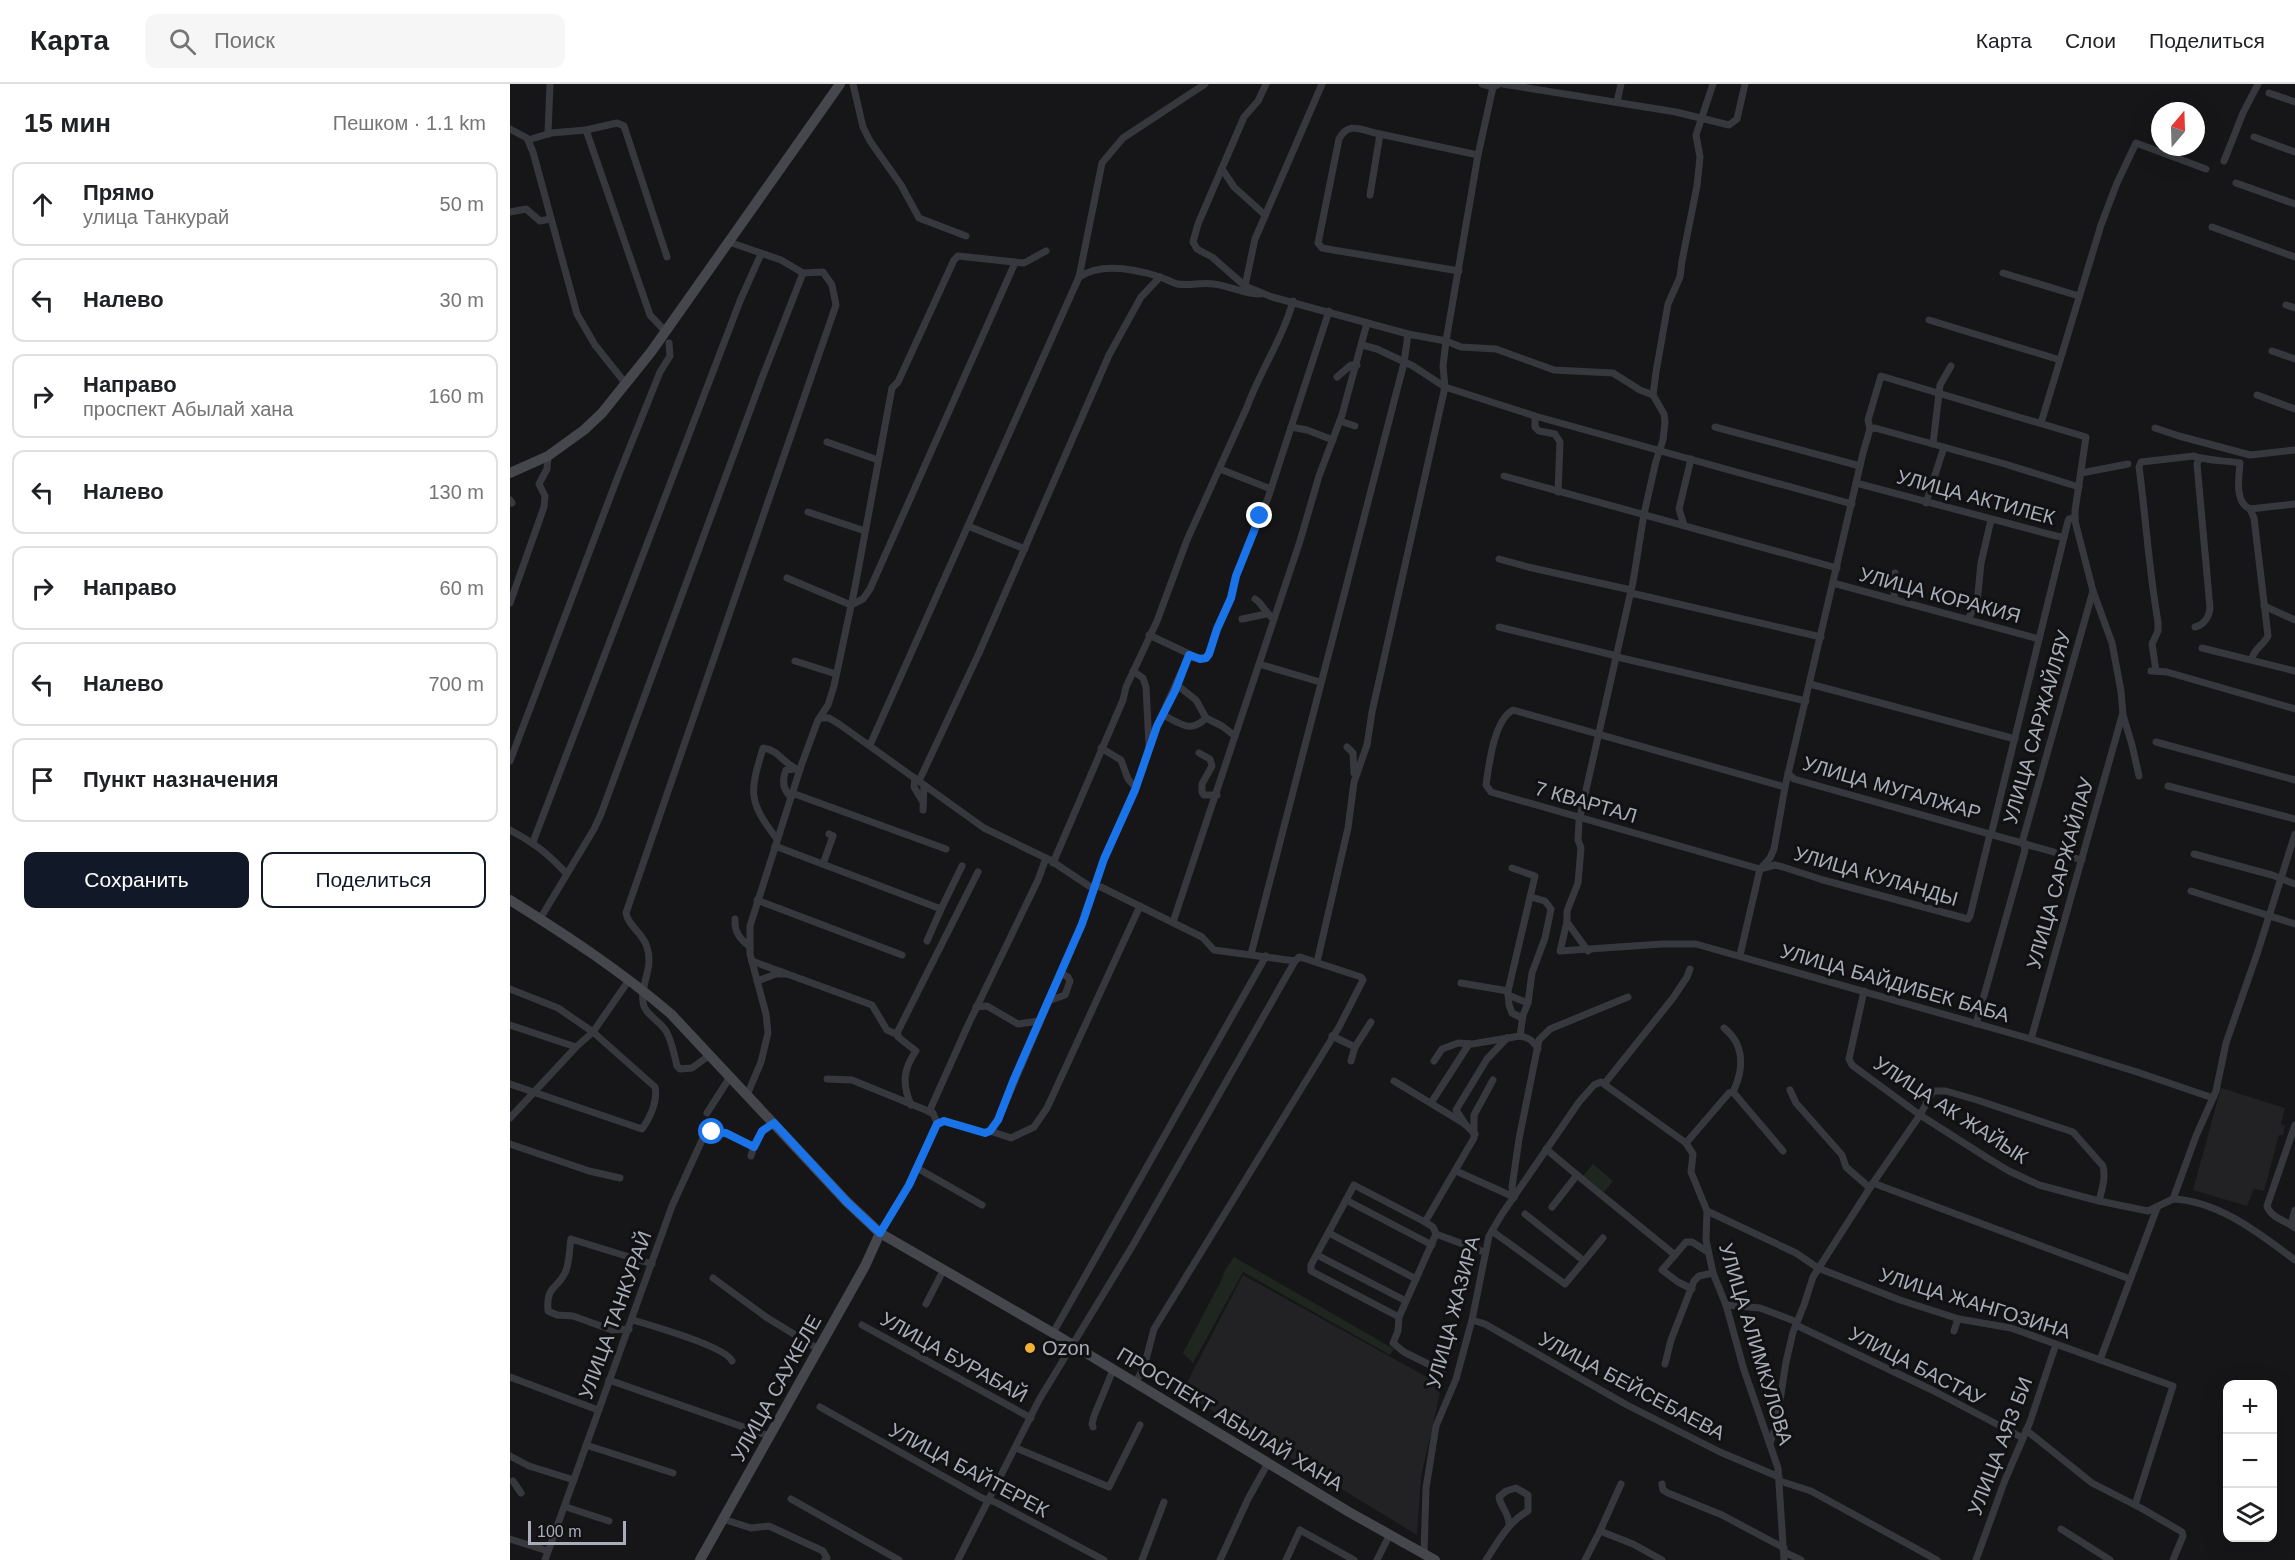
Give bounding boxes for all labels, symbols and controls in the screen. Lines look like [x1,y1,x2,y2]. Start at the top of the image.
search box [145,14,565,68]
text: Карта [30,25,109,56]
icon: search [166,25,199,58]
text: Поиск [214,28,275,53]
text: Карта [1976,29,2032,52]
text: Слои [2065,29,2116,52]
text: Поделиться [2149,29,2265,52]
north arrow [2151,102,2205,156]
text: 15 мин [24,108,111,138]
text: Пешком · 1.1 km [333,112,486,134]
text: Прямо [83,180,154,205]
icon: ahead [26,188,59,221]
text: 50 m [440,193,484,215]
text: улица Танкурай [83,206,229,228]
icon: left [26,284,59,317]
text: Налево [83,287,164,312]
text: 30 m [440,289,484,311]
text: Направо [83,372,177,397]
icon: right [26,380,59,413]
text: 160 m [428,385,484,407]
text: проспект Абылай хана [83,398,293,420]
street label: УЛИЦА АКТИЛЕК [1894,465,2058,529]
icon: left [26,476,59,509]
text: Налево [83,479,164,504]
text: 130 m [428,481,484,503]
route end [1246,502,1272,528]
street label: УЛИЦА КОРАКИЯ [1857,563,2023,627]
icon: right [26,572,59,605]
text: Направо [83,575,177,600]
text: 60 m [440,577,484,599]
street label: УЛИЦА САРЖАЙЛЯУ [1998,627,2075,826]
icon: left [26,668,59,701]
text: Налево [83,671,164,696]
text: 700 m [428,673,484,695]
street label: УЛИЦА МУГАЛЖАР [1800,752,1984,824]
icon: arrive [26,764,59,797]
text: Пункт назначения [83,767,279,792]
street label: УЛИЦА САРЖАЙЛАУ [2021,774,2098,971]
street label: 7 КВАРТАЛ [1532,777,1640,827]
street label: УЛИЦА КУЛАНДЫ [1792,842,1960,910]
button: Сохранить [24,852,249,908]
button: Поделиться [261,852,486,908]
street label: УЛИЦА БАЙДИБЕК БАБА [1778,939,2013,1026]
street label: УЛИЦА АК ЖАЙЫК [1870,1051,2033,1168]
route start [698,1118,724,1144]
street label: УЛИЦА ТАНКУРАЙ [573,1228,656,1402]
street label: УЛИЦА ЖАЗИРА [1422,1233,1484,1390]
street label: УЛИЦА АЛИМКУЛОВА [1715,1240,1797,1448]
street label: УЛИЦА ЖАНГОЗИНА [1877,1263,2074,1343]
street label: УЛИЦА БУРАБАЙ [877,1307,1032,1406]
street label: УЛИЦА САУКЕЛЕ [727,1311,825,1465]
street label: УЛИЦА БАСТАУ [1845,1322,1989,1410]
street label: УЛИЦА БЕЙСЕБАЕВА [1535,1327,1730,1445]
place label: Ozon [1042,1337,1090,1359]
marker: Ozon [1023,1341,1037,1355]
street label: ПРОСПЕКТ АБЫЛАЙ ХАНА [1113,1342,1348,1496]
street label: УЛИЦА АЯЗ БИ [1964,1374,2036,1518]
map controls [2223,1380,2277,1542]
button: + [2223,1380,2277,1434]
street label: УЛИЦА БАЙТЕРЕК [885,1418,1053,1522]
button: − [2223,1434,2277,1488]
button: layers [2223,1488,2277,1542]
scale bar [528,1518,626,1546]
text: 100 m [537,1523,581,1540]

